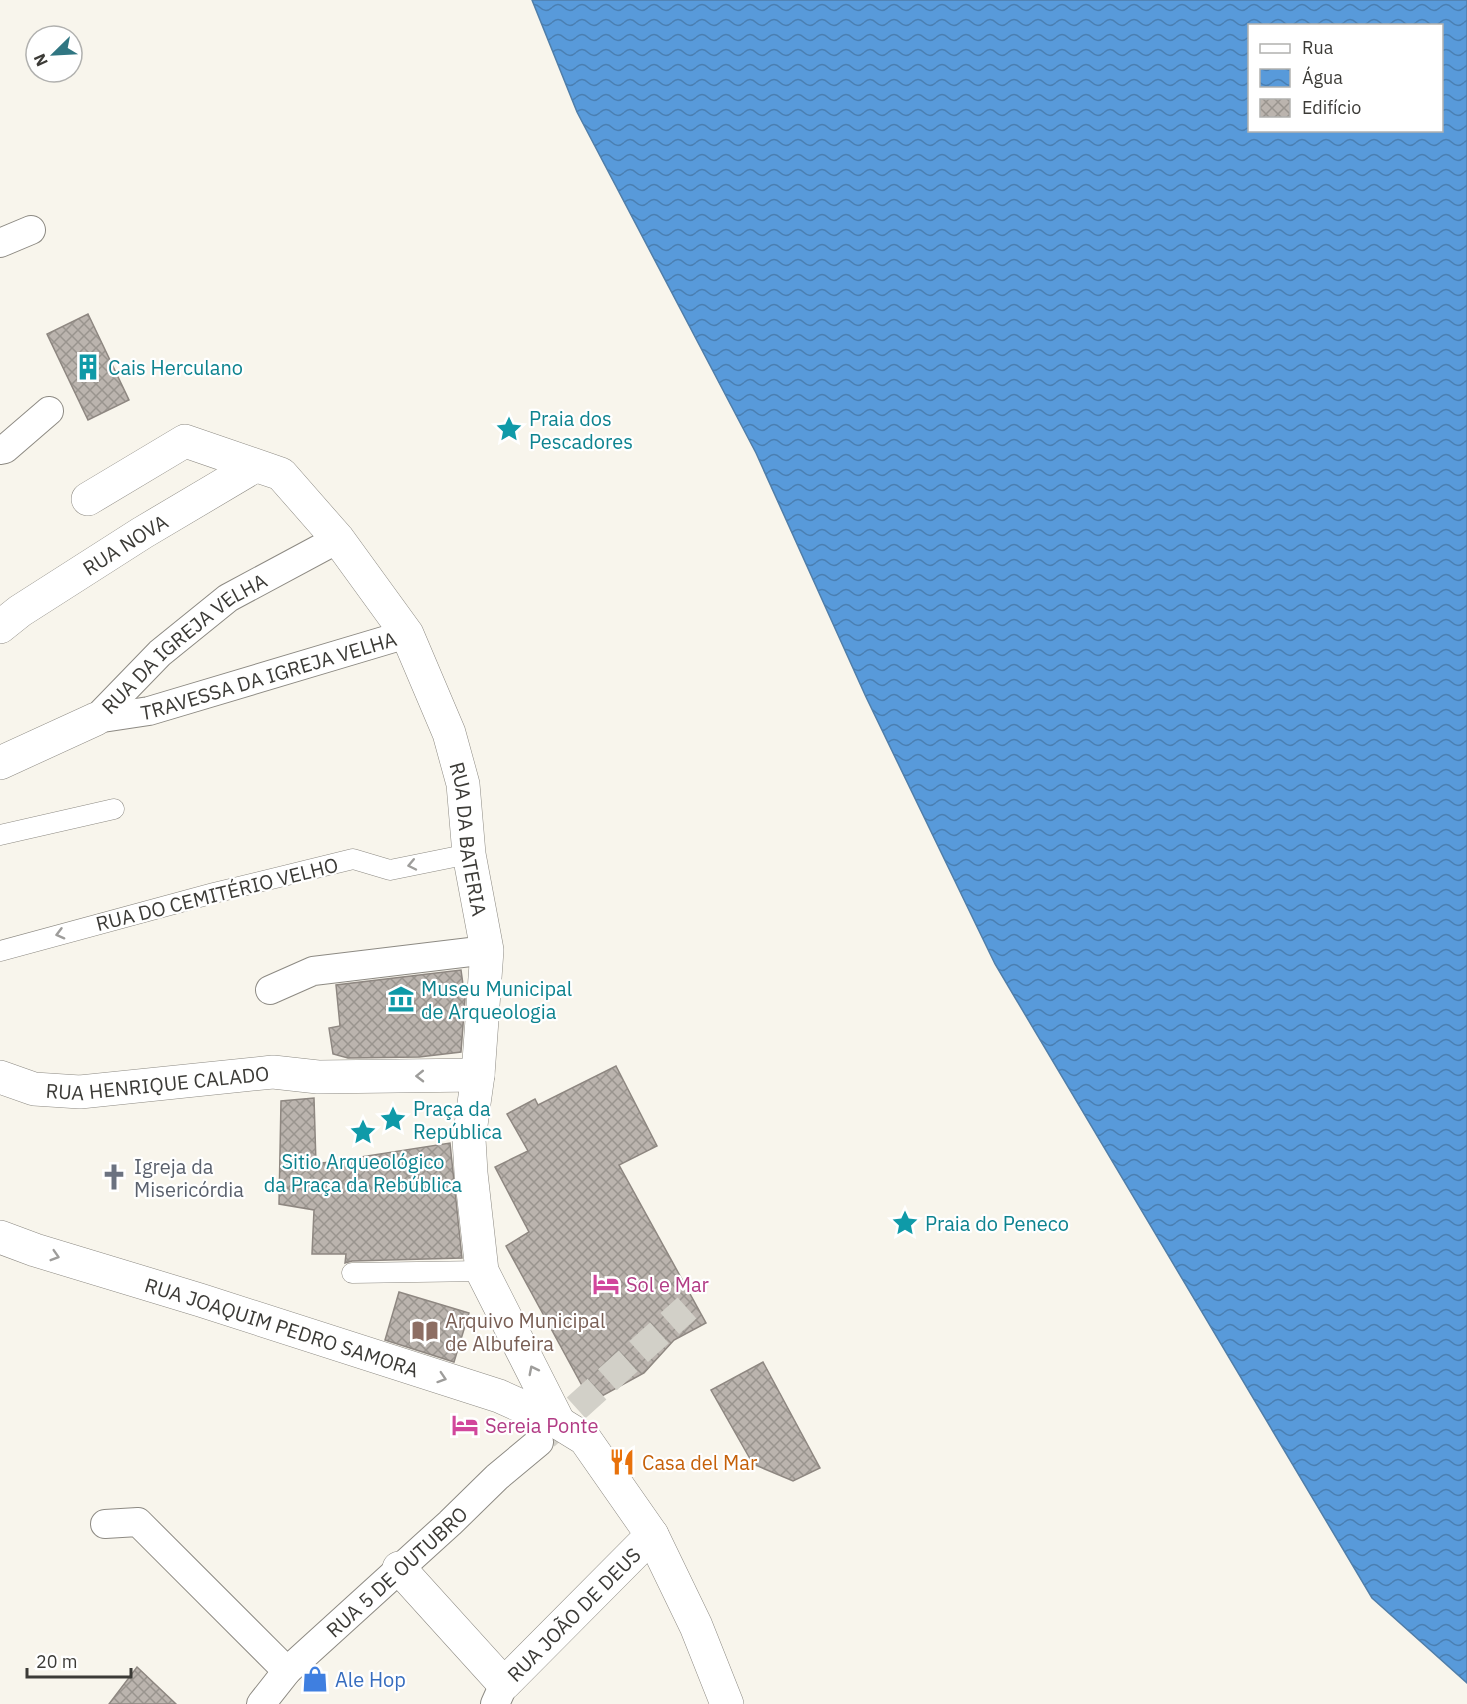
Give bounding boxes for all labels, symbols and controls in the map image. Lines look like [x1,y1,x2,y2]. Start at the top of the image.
north arrow [24,24,84,84]
legend [1248,24,1443,132]
text: Rua [1302,36,1334,59]
text: N [29,51,52,69]
text: Água [1302,66,1343,89]
text: Edifício [1302,96,1361,119]
building icon: Cais Herculano [73,352,103,382]
place label: Cais Herculano [108,354,243,381]
place label: Praia dos Pescadores [529,405,633,455]
place icon: Praia dos Pescadores [494,414,524,444]
street label: RUA NOVA [77,507,173,581]
street label: RUA DA IGREJA VELHA [95,566,272,719]
street label: TRAVESSA DA IGREJA VELHA [138,624,400,726]
street label: RUA DA BATERIA [444,759,494,918]
street label: RUA DO CEMITÉRIO VELHO [93,851,341,937]
one-way arrow [407,858,417,871]
one-way arrow [56,927,66,940]
place label: Museu Municipal de Arqueologia [421,975,572,1025]
museum icon: Museu Municipal de Arqueologia [386,984,416,1014]
street label: RUA HENRIQUE CALADO [45,1059,270,1106]
one-way arrow [415,1070,424,1082]
place label: Praça da República [413,1095,503,1145]
place icon: Praça da República [378,1104,408,1134]
place icon: Sitio Arqueológico da Praça da Rebública [348,1117,378,1147]
place label: Sitio Arqueológico da Praça da Rebública [264,1148,463,1198]
place label: Igreja da Misericórdia [134,1153,244,1203]
church icon: Igreja da Misericórdia [99,1162,129,1192]
place icon: Praia do Peneco [890,1208,920,1238]
place label: Praia do Peneco [925,1210,1069,1237]
one-way arrow [49,1249,60,1261]
hotel icon: Sol e Mar [591,1269,621,1299]
street label: RUA JOAQUIM PEDRO SAMORA [142,1271,423,1383]
place label: Sol e Mar [626,1271,709,1298]
place label: Arquivo Municipal de Albufeira [445,1307,605,1357]
library icon: Arquivo Municipal de Albufeira [410,1316,440,1346]
one-way arrow [528,1366,540,1377]
one-way arrow [436,1370,447,1383]
hotel icon: Sereia Ponte [450,1410,480,1440]
place label: Sereia Ponte [485,1412,598,1439]
restaurant icon: Casa del Mar [607,1447,637,1477]
place label: Casa del Mar [642,1449,757,1476]
street label: RUA 5 DE OUTUBRO [320,1500,473,1643]
street label: RUA JOÃO DE DEUS [501,1541,646,1687]
scale bar [27,1641,130,1679]
text: 20 m [36,1650,78,1673]
shop icon: Ale Hop [300,1664,330,1694]
place label: Ale Hop [335,1666,406,1693]

